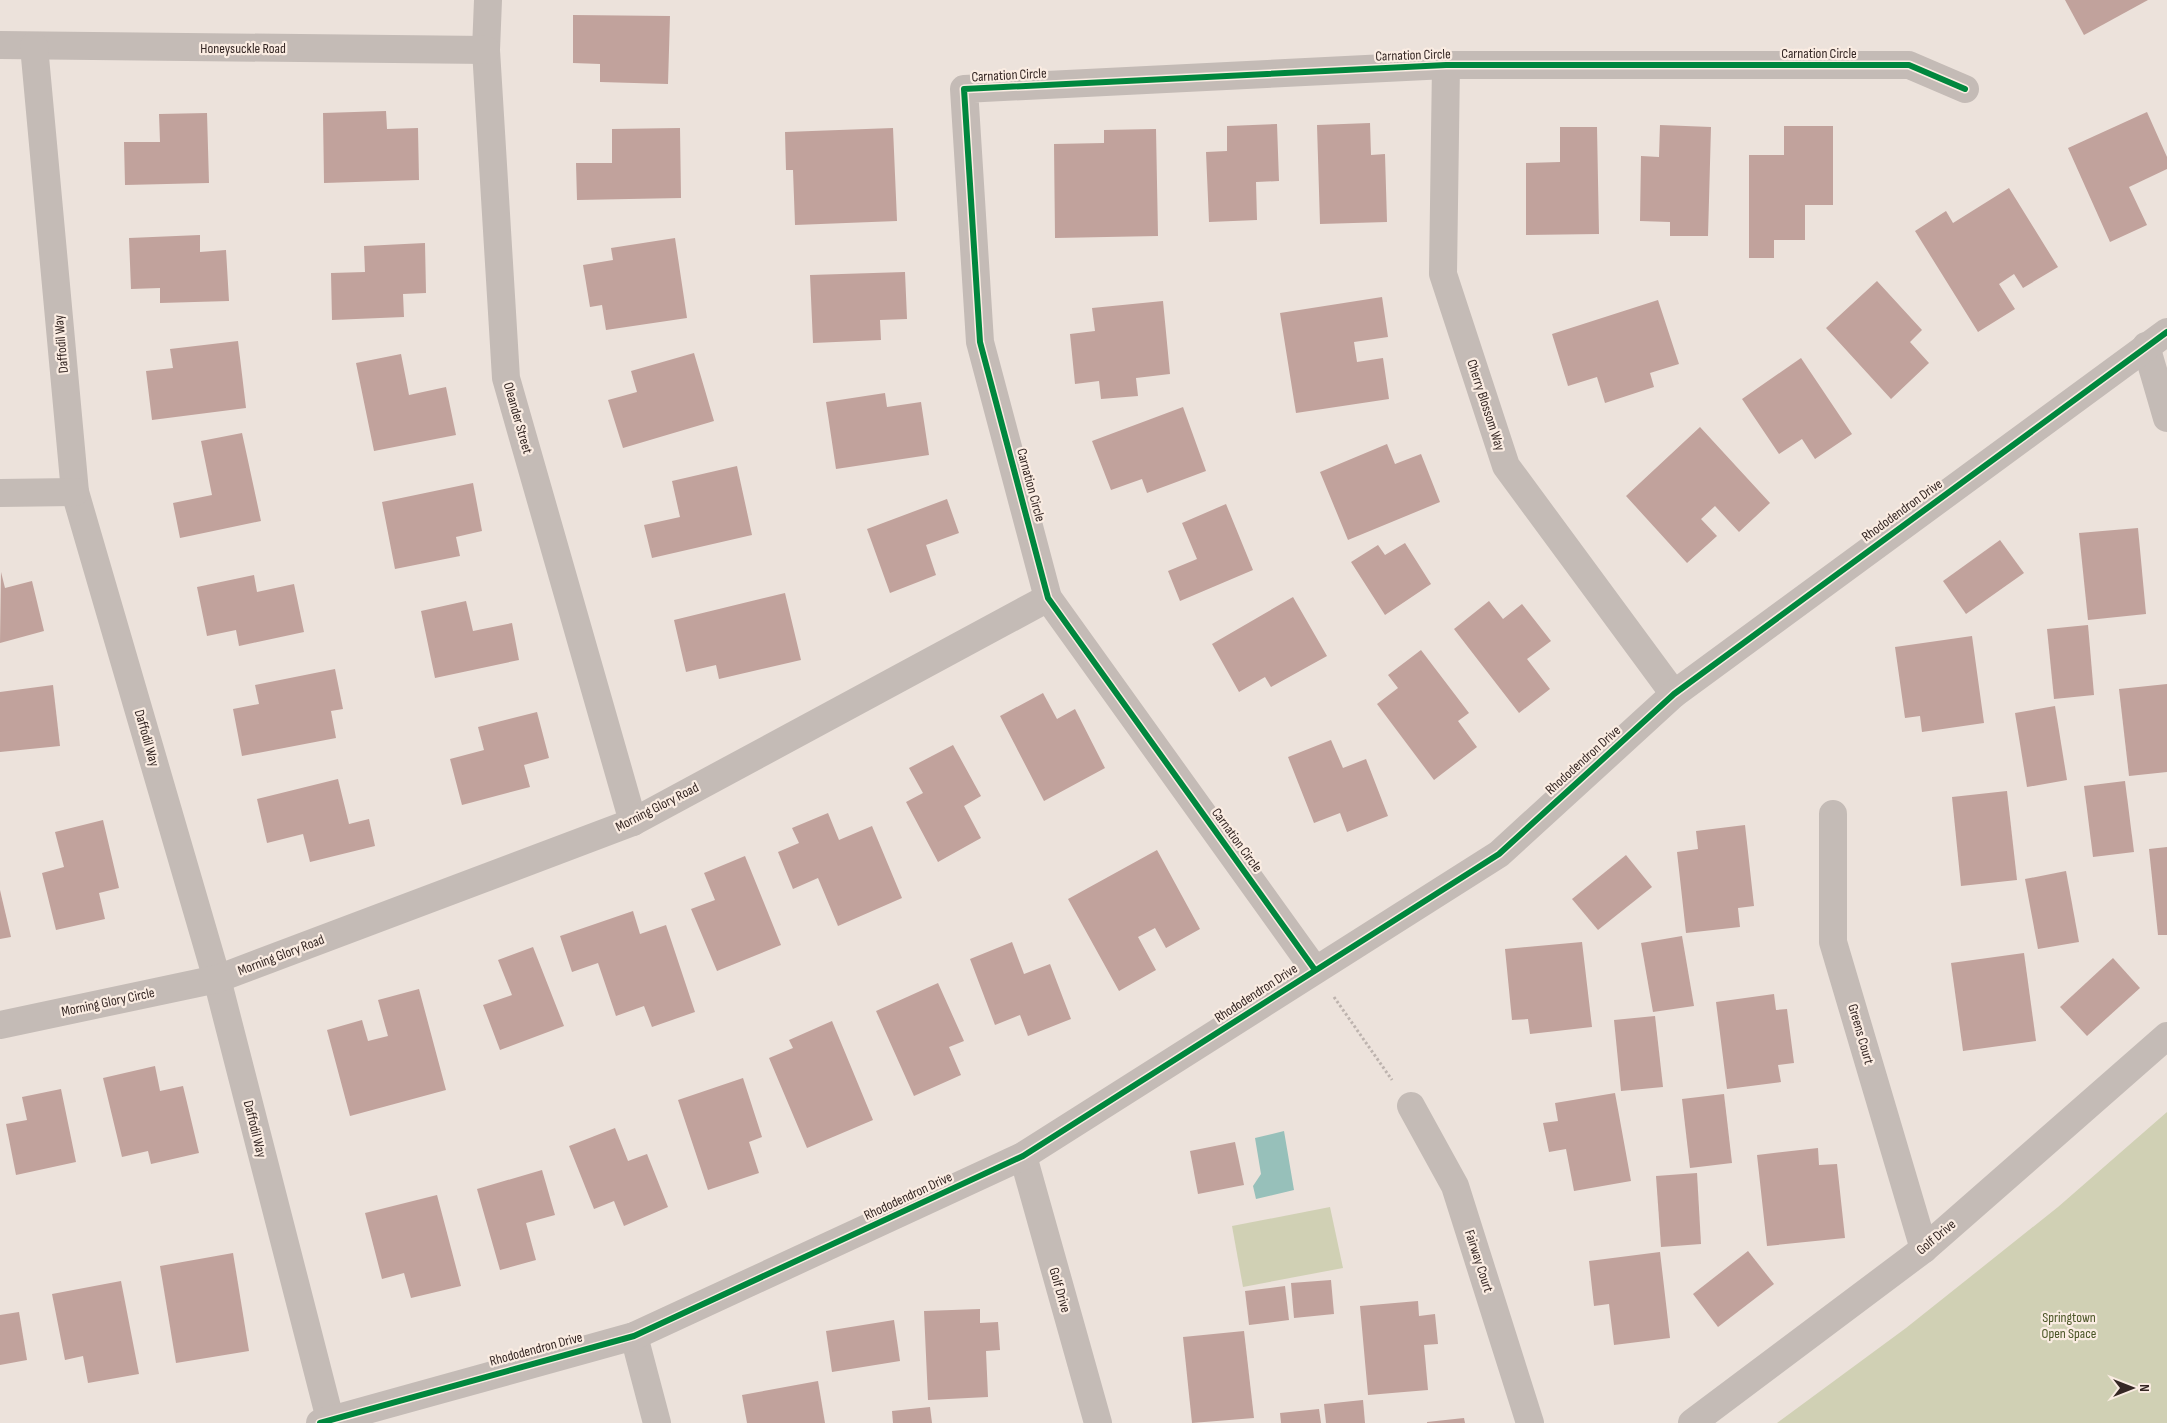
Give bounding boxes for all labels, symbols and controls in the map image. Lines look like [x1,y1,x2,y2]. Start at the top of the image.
street label: Honeysuckle Road [200,40,286,57]
street label: Carnation Circle [1375,45,1451,65]
street label: Carnation Circle [1781,45,1857,62]
street label: Carnation Circle [971,65,1047,85]
street label: Daffodil Way [50,314,72,374]
street label: Cherry Blossom Way [1463,357,1509,453]
street label: Oleander Street [500,380,536,456]
street label: Carnation Circle [1013,446,1049,524]
street label: Rhododendron Drive [1858,475,1946,545]
street label: Daffodil Way [131,708,163,769]
street label: Rhododendron Drive [1542,722,1624,798]
street label: Morning Glory Road [613,779,702,835]
street label: Carnation Circle [1208,805,1266,875]
street label: Morning Glory Road [235,931,327,979]
street label: Rhododendron Drive [1211,960,1301,1026]
street label: Morning Glory Circle [60,984,156,1020]
street label: Greens Court [1844,1002,1878,1066]
street label: Daffodil Way [240,1099,270,1160]
street label: Rhododendron Drive [861,1168,955,1224]
street label: Golf Drive [1913,1216,1959,1258]
street label: Fairway Court [1461,1228,1497,1294]
street label: Golf Drive [1045,1265,1075,1315]
park label: Springtown Open Space [2042,1309,2096,1342]
street label: Rhododendron Drive [488,1328,584,1370]
north arrow [2107,1363,2157,1413]
text: N [2136,1384,2153,1392]

